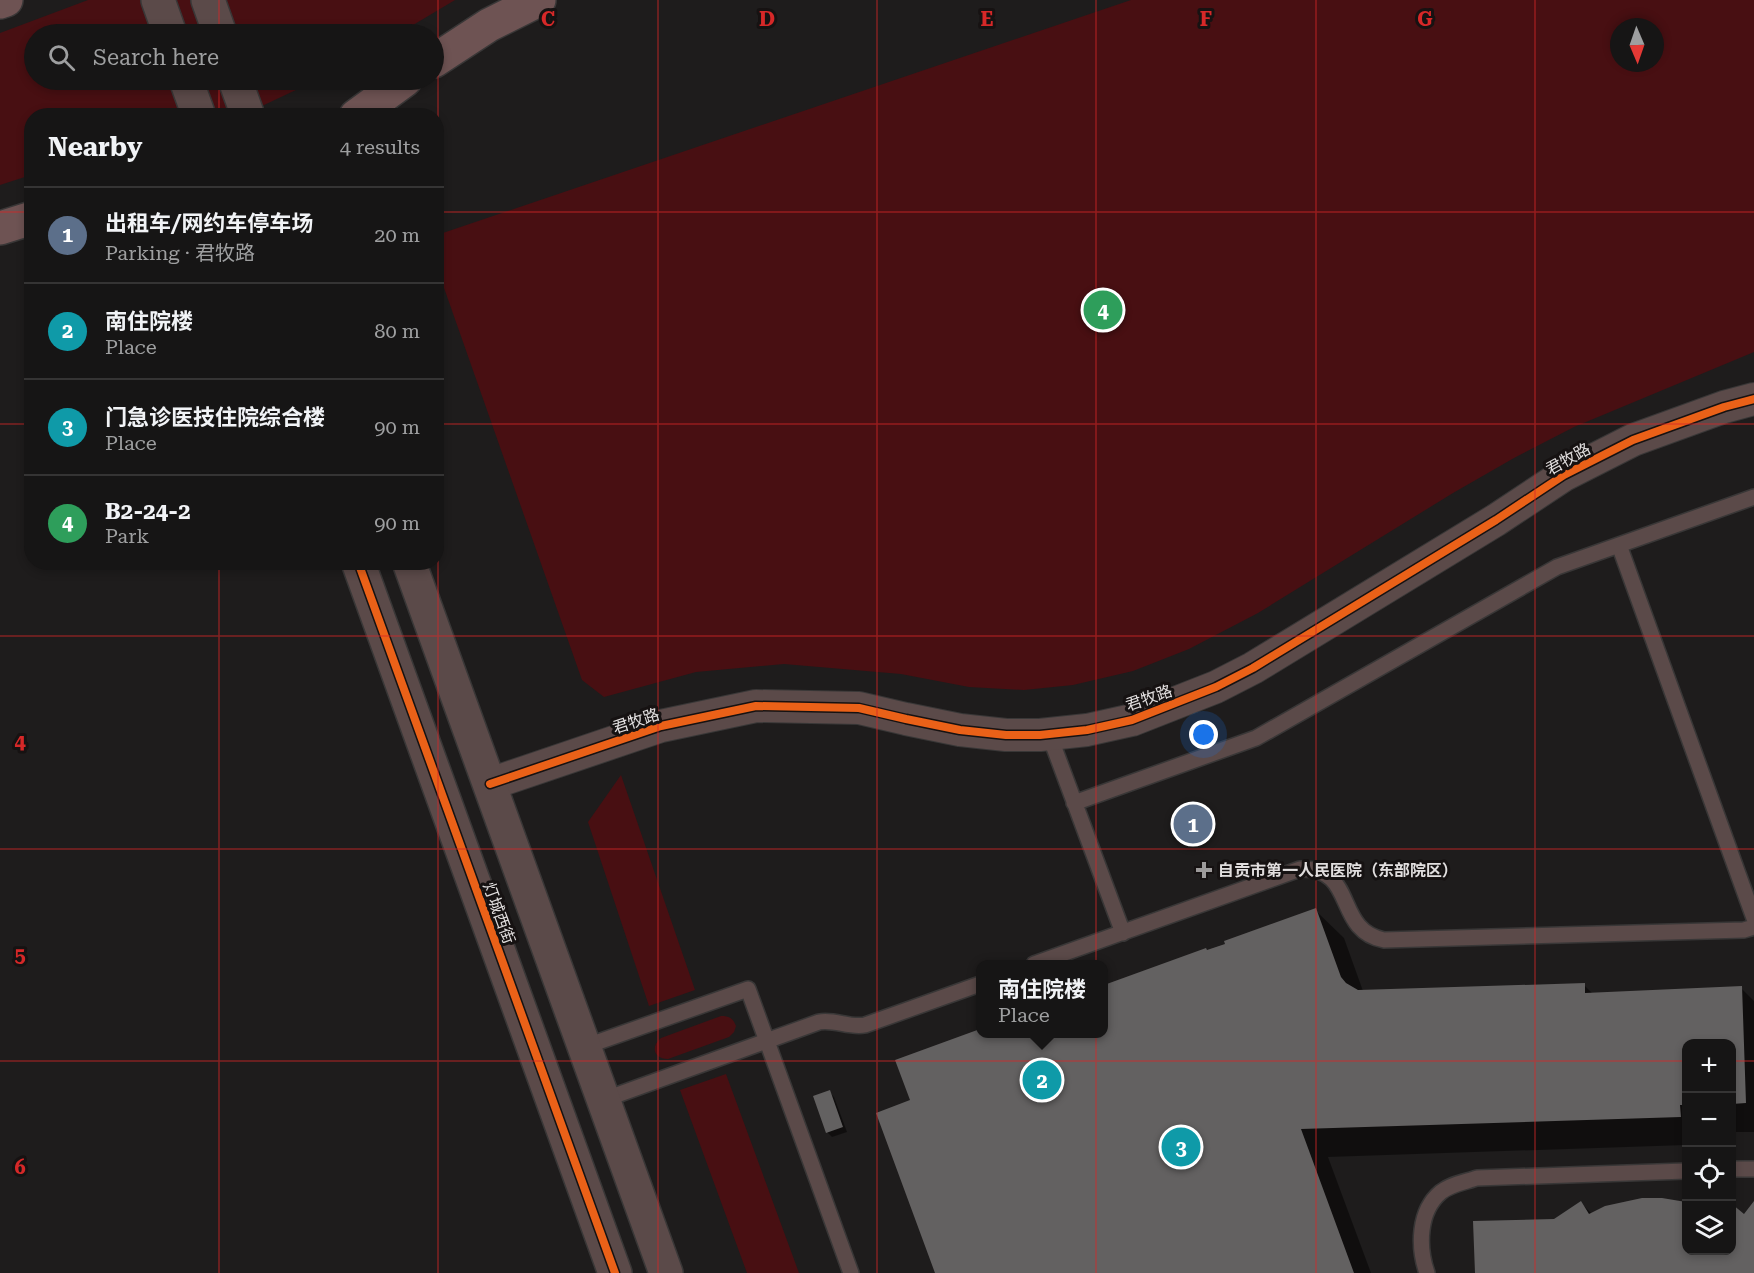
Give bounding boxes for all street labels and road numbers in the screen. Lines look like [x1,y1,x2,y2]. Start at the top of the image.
street label: 君牧路 [1542,439,1594,479]
street label: 君牧路 [1123,681,1175,715]
street label: 君牧路 [610,705,662,737]
street label: 灯城西街 [479,880,519,946]

